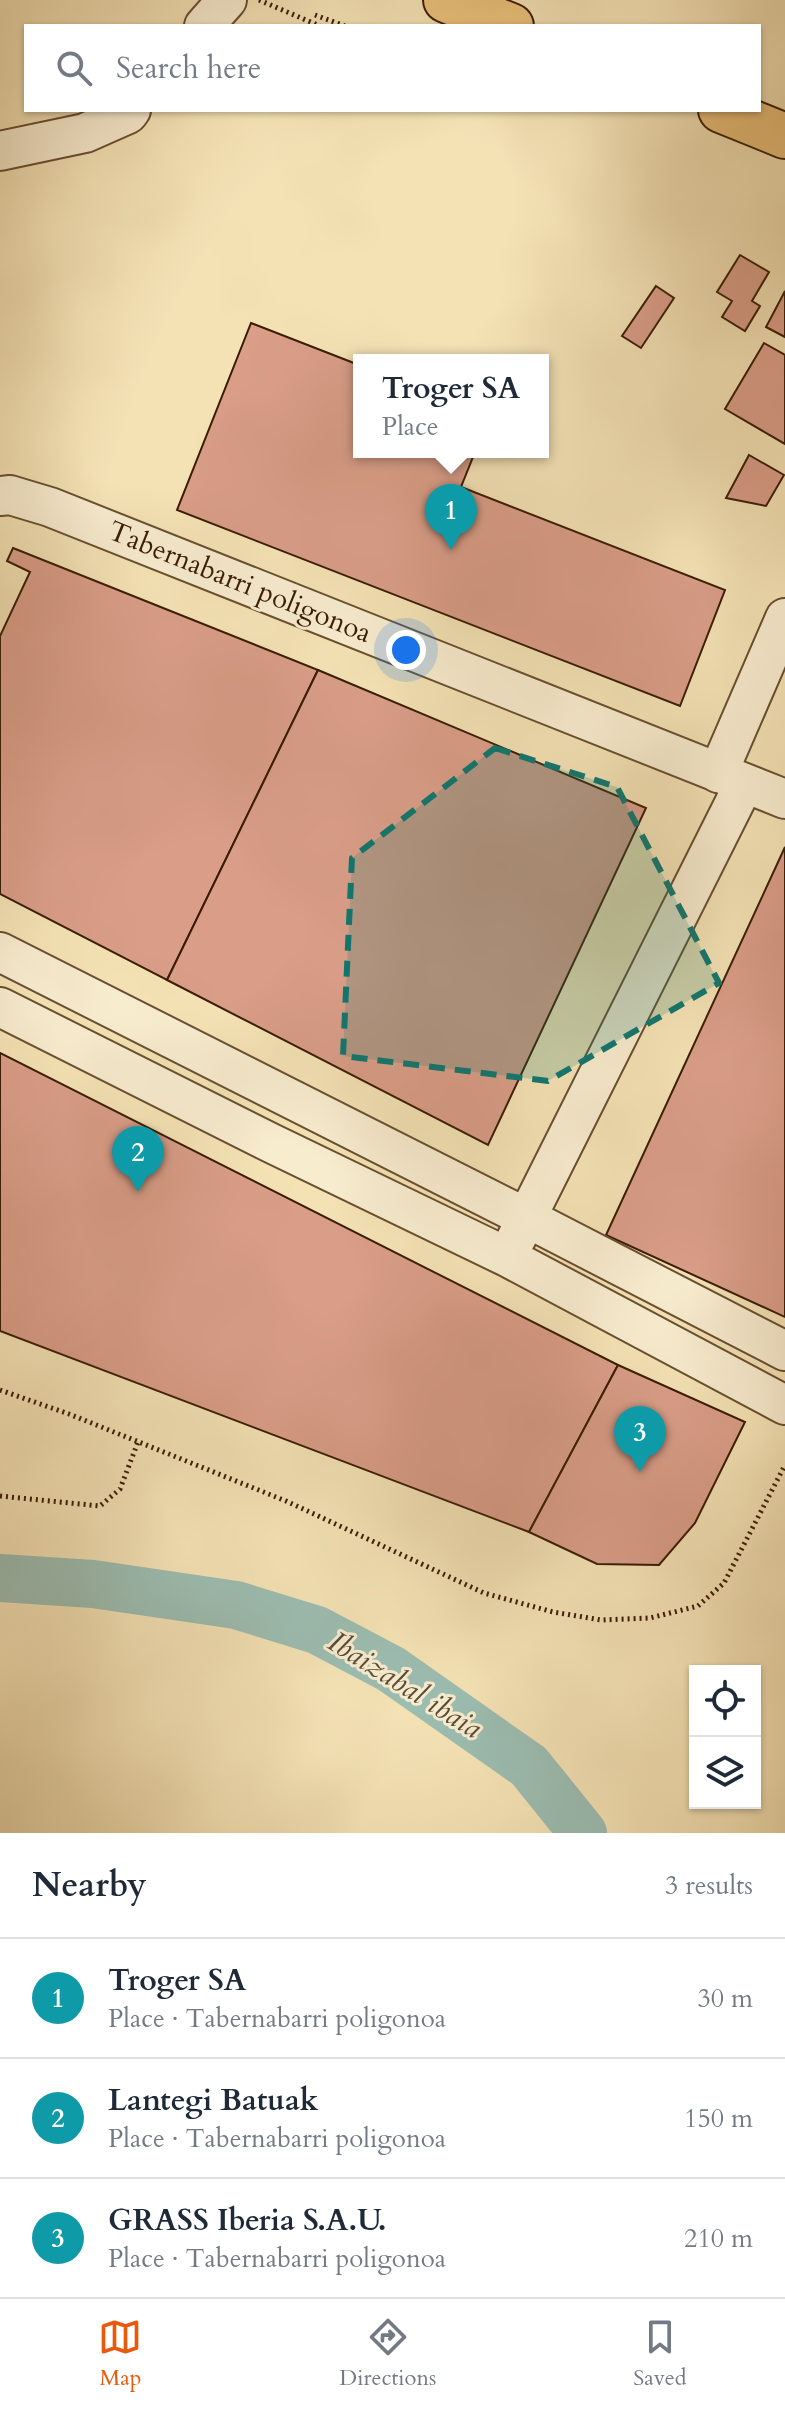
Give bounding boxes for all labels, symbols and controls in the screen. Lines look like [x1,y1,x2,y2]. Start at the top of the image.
search box [24,24,761,112]
icon: search [52,46,96,90]
text: Search here [116,48,261,89]
popup [353,354,549,458]
text: Troger SA [382,368,520,409]
text: Place [382,409,439,444]
pin: 1 [425,484,477,550]
street label: Tabernabarri poligonoa [103,512,377,652]
your location [386,630,426,670]
pin: 2 [112,1126,164,1192]
pin: 3 [614,1406,666,1472]
water label: Ibaizabal ibaia [320,1621,490,1749]
map controls [689,1665,761,1809]
button: locate [689,1665,761,1737]
button: layers [689,1737,761,1809]
text: Nearby [32,1862,147,1908]
text: 3 results [665,1868,753,1903]
text: Troger SA [108,1960,246,2001]
text: 1 [51,1981,65,2016]
text: 30 m [697,1981,753,2016]
text: Place · Tabernabarri poligonoa [108,2001,446,2036]
text: Lantegi Batuak [108,2080,319,2121]
text: 2 [51,2101,65,2136]
text: 150 m [684,2101,753,2136]
text: Place · Tabernabarri poligonoa [108,2121,446,2156]
text: GRASS Iberia S.A.U. [108,2200,386,2241]
text: 3 [51,2221,65,2256]
text: 210 m [684,2221,753,2256]
text: Place · Tabernabarri poligonoa [108,2241,446,2276]
tab: Map [98,2315,142,2393]
tab: Directions [339,2315,436,2393]
tab: Saved [633,2315,687,2393]

